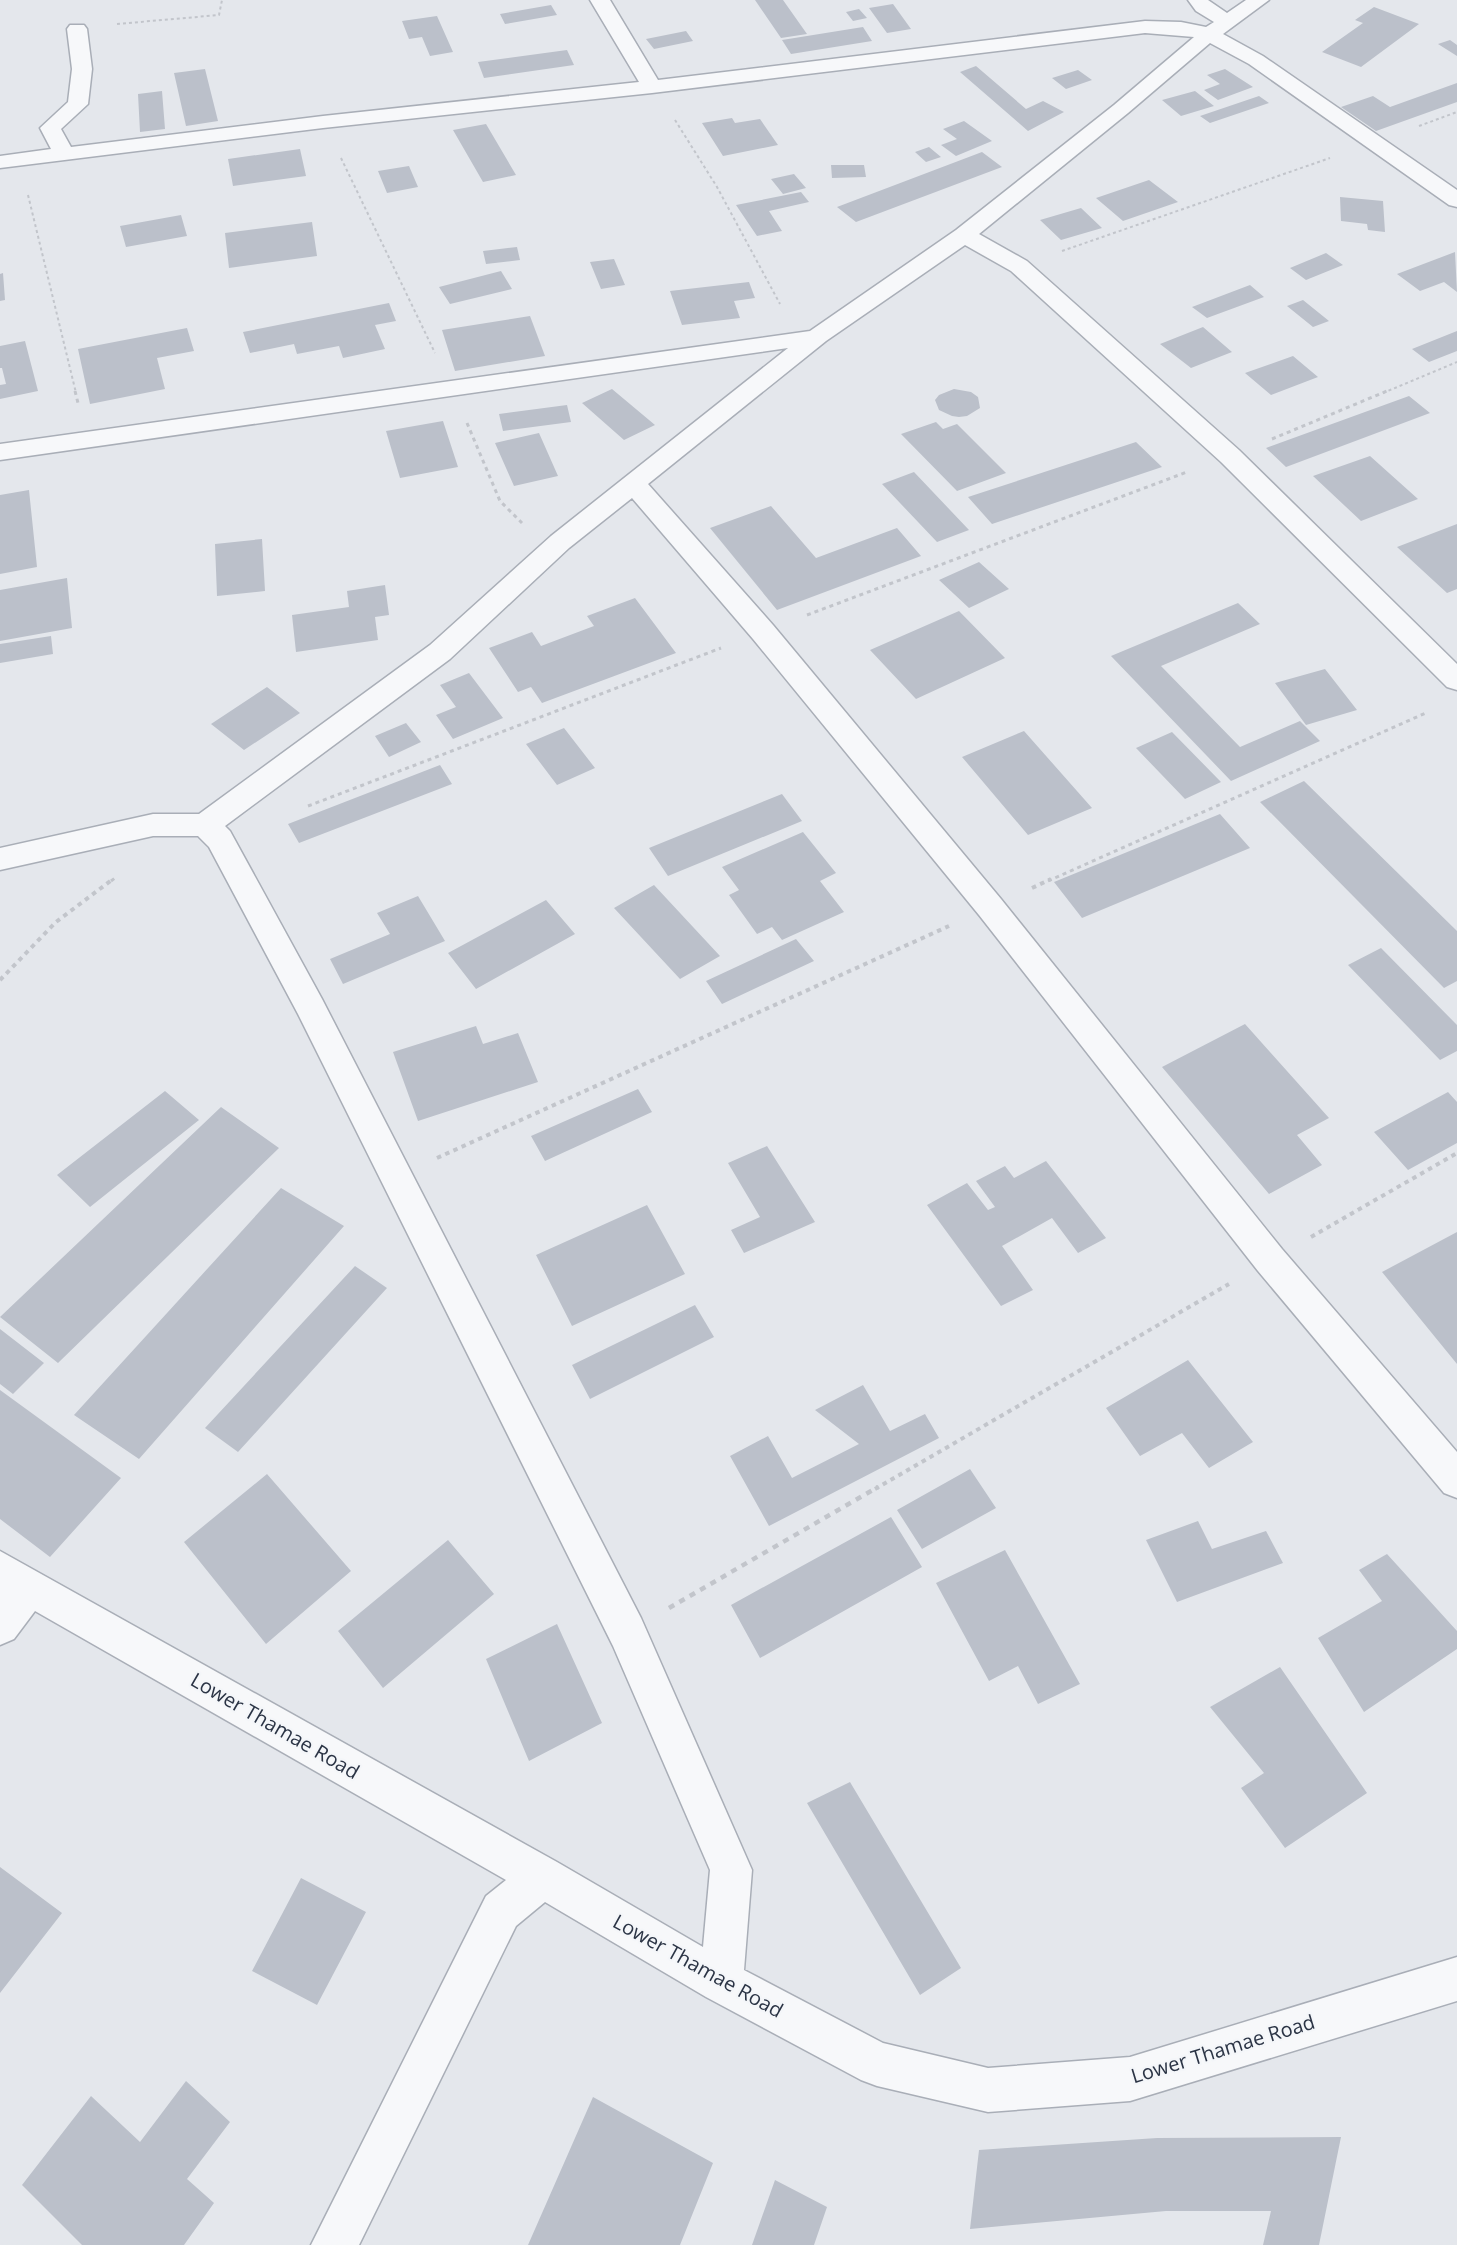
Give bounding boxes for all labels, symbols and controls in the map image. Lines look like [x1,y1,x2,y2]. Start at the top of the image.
street label: Lower Thamae Road [186,1666,365,1785]
street label: Lower Thamae Road [608,1908,788,2024]
street label: Lower Thamae Road [1128,2008,1318,2089]

